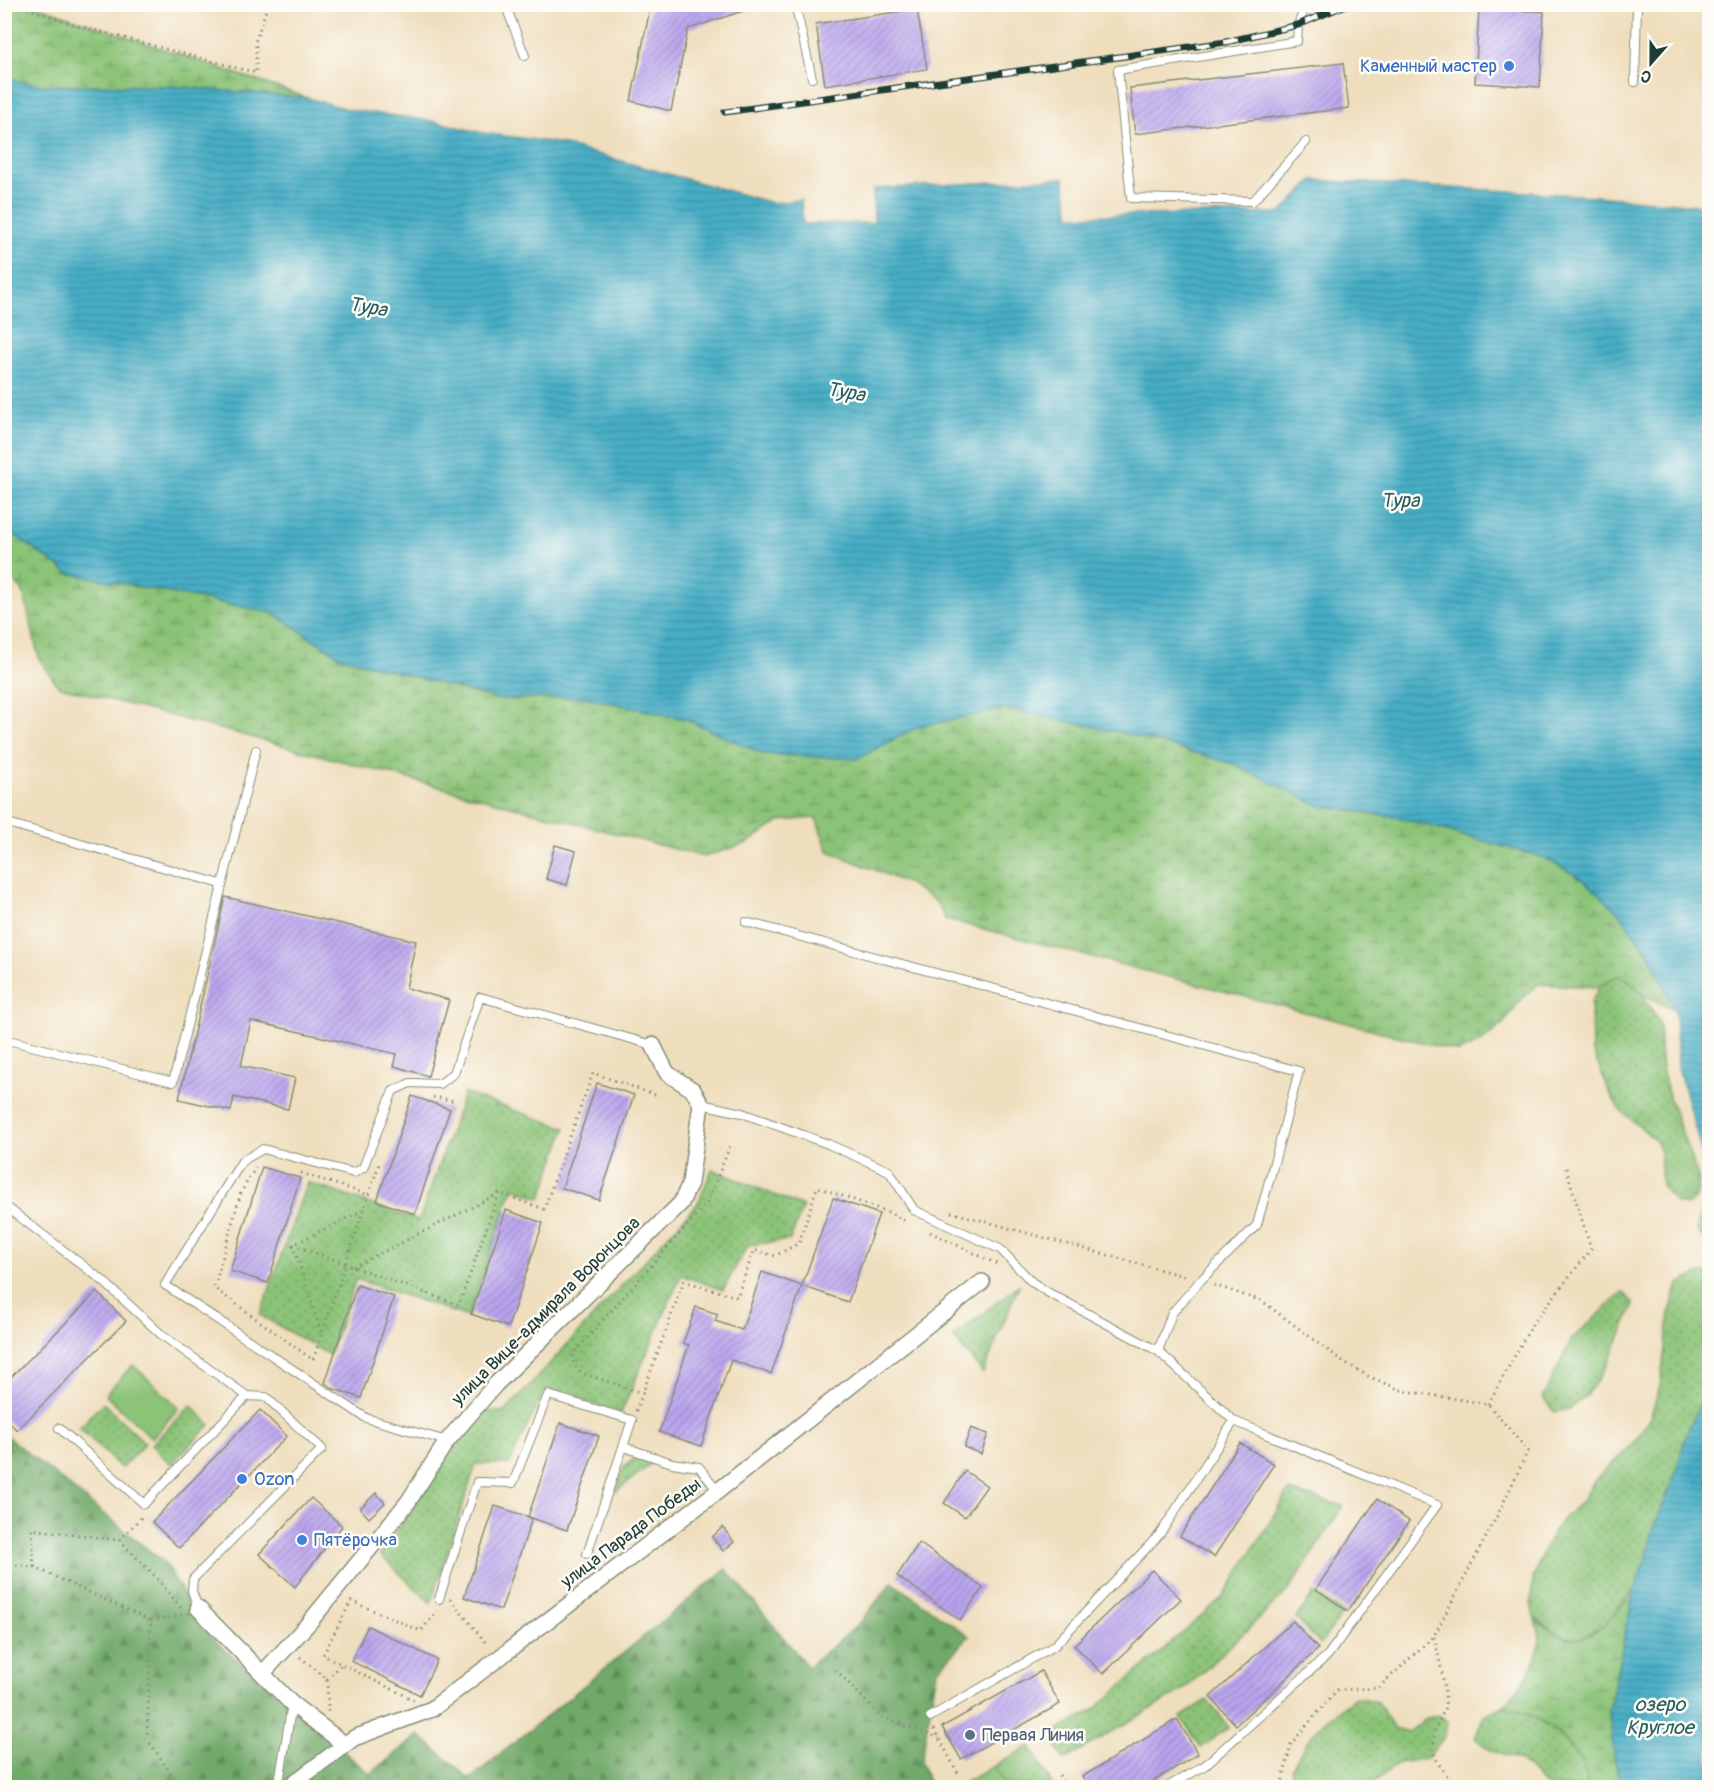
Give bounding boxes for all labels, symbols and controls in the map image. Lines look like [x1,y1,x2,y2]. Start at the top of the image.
north arrow [1621,33,1681,93]
place label: Каменный мастер [1360,55,1497,78]
marker: Каменный мастер [1502,59,1516,73]
text: С [1638,65,1654,87]
water label: Тура [347,291,391,323]
water label: Тура [825,376,869,408]
water label: Тура [1381,488,1421,513]
street label: улица Вице-адмирала Воронцова [446,1212,645,1411]
place label: Ozon [254,1468,294,1491]
marker: Ozon [235,1472,249,1486]
street label: улица Парада Победы [555,1473,706,1594]
place label: Пятёрочка [314,1529,397,1552]
marker: Пятёрочка [295,1533,309,1547]
water label: озеро Круглое [1626,1692,1696,1740]
place label: Первая Линия [982,1724,1084,1747]
marker: Первая Линия [963,1728,977,1742]

